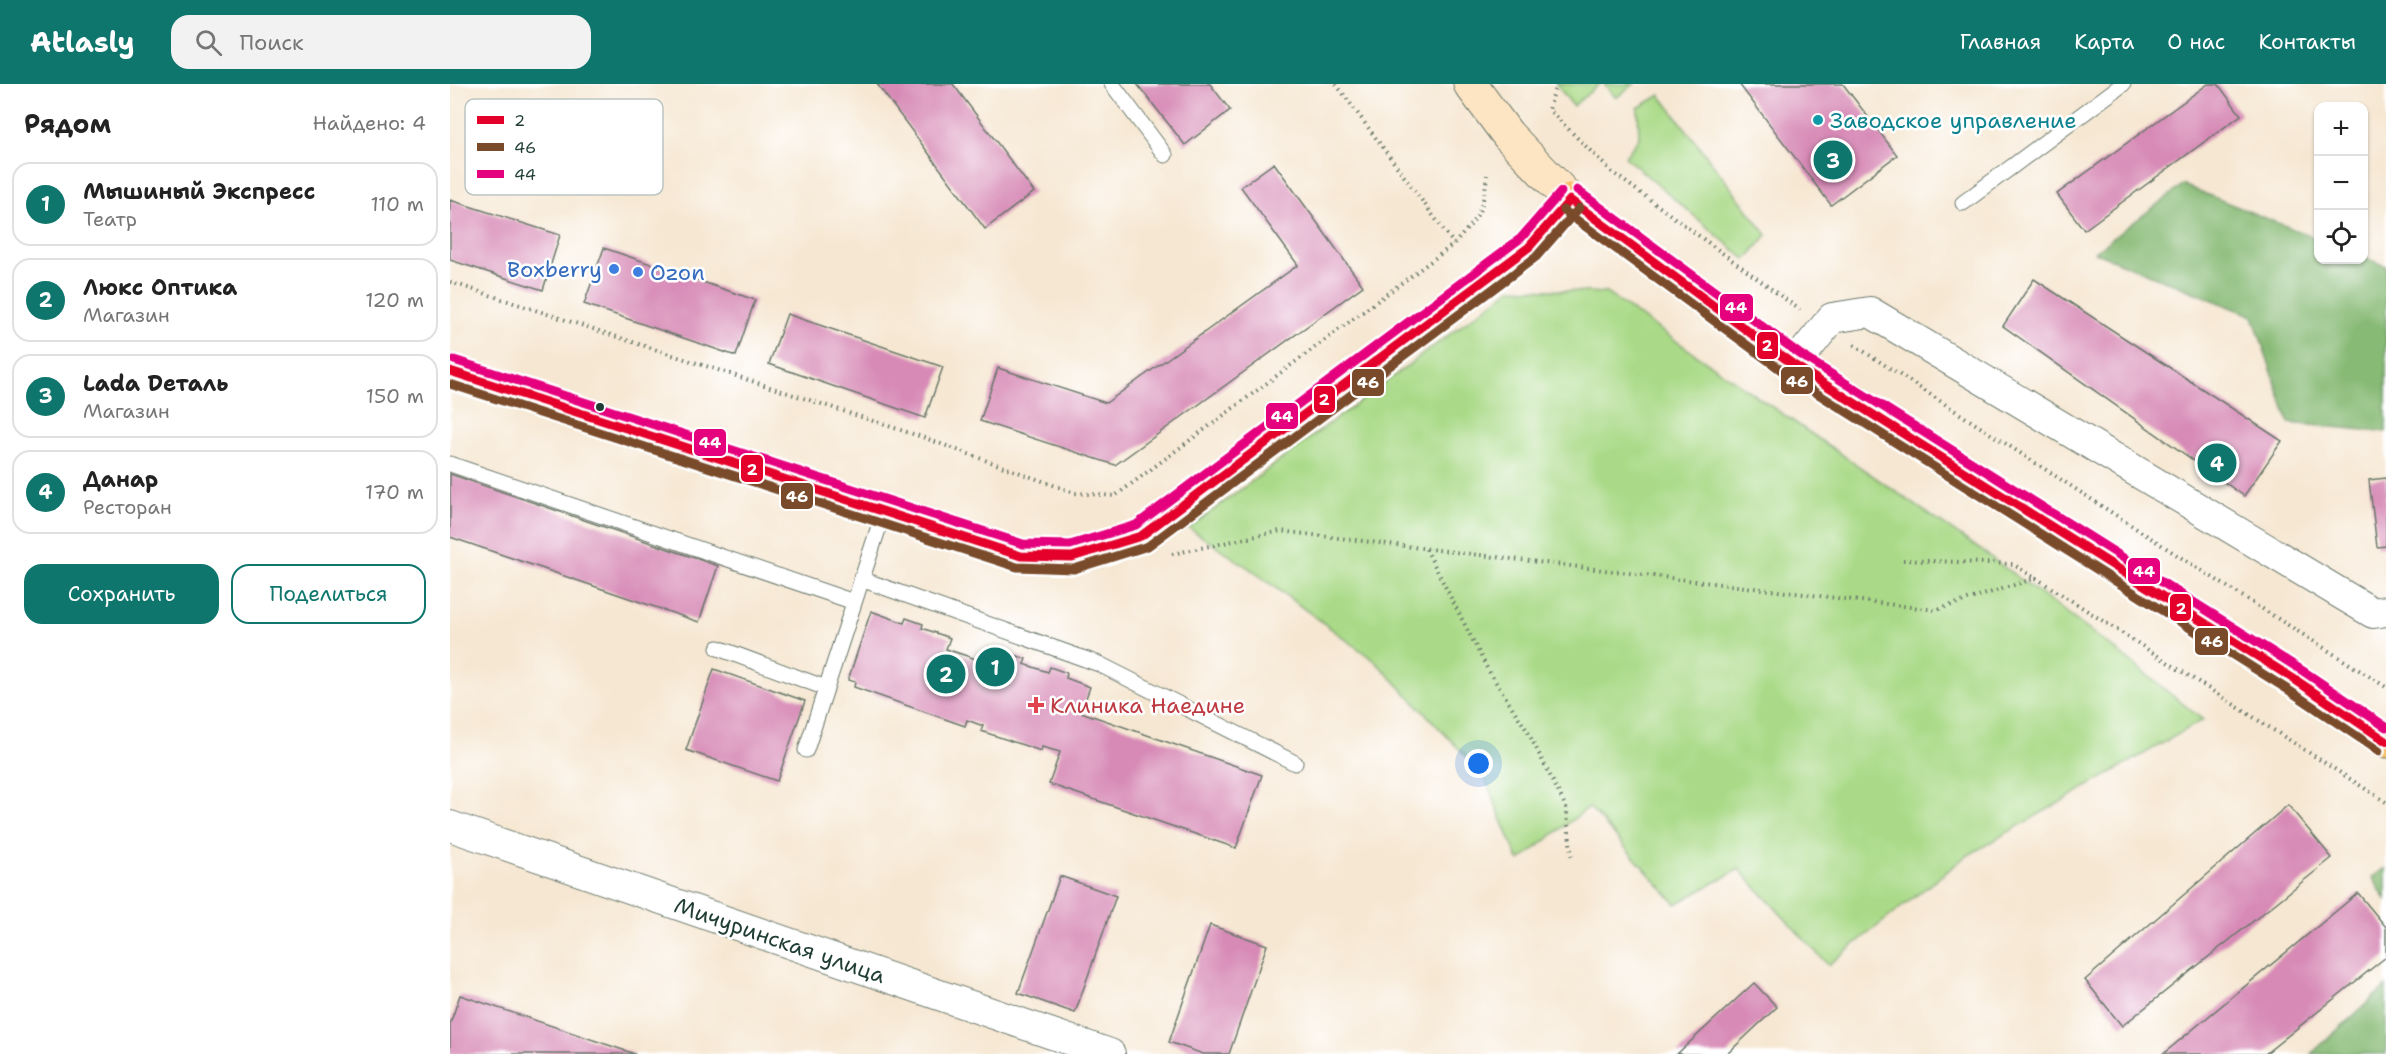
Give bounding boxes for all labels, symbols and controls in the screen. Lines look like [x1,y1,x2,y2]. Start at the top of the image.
search box [171,15,591,69]
text: Atlasly [30,23,135,61]
icon: search [192,26,225,59]
text: Поиск [240,28,304,57]
text: Главная [1960,28,2041,56]
text: Карта [2074,28,2134,56]
text: О нас [2167,28,2225,56]
text: Контакты [2258,28,2356,56]
legend [465,99,663,195]
map controls [2314,102,2368,264]
button: + [2314,102,2368,156]
text: Рядом [24,106,111,141]
place label: Заводское управление [1830,106,2077,135]
text: Найдено: 4 [313,110,426,136]
text: 2 [514,110,525,131]
marker: Заводское управление [1811,113,1825,127]
text: 46 [514,137,536,158]
pin: 3 [1814,138,1852,182]
button: − [2314,156,2368,210]
text: 44 [514,164,536,185]
text: Мышиный Экспресс [83,177,315,206]
text: 1 [41,191,50,217]
text: 110 m [370,191,424,217]
text: Театр [83,206,137,232]
button: locate [2314,210,2368,264]
place label: Boxberry [507,255,602,284]
place label: Ozon [650,258,705,287]
marker: Boxberry [607,262,621,276]
marker: Ozon [631,265,645,279]
text: Люкс Оптика [83,273,237,302]
text: 2 [39,287,53,313]
text: 120 m [365,287,424,313]
line badge: 44 [1719,293,1754,322]
text: 44 [1725,297,1747,318]
text: Магазин [83,302,170,328]
line badge: 2 [1756,331,1779,360]
text: 2 [1761,335,1773,356]
line badge: 46 [1780,366,1814,395]
line badge: 46 [1351,368,1385,397]
text: Lada Dеталь [83,369,228,398]
text: 46 [1786,371,1808,392]
text: 46 [1357,372,1379,393]
text: 3 [39,383,53,409]
text: 150 m [366,383,424,409]
line badge: 2 [1313,385,1336,414]
text: 2 [1318,389,1330,410]
text: Магазин [83,398,170,424]
unlabelled marker [594,401,606,413]
line badge: 44 [1265,402,1299,430]
text: 44 [1271,406,1293,427]
line badge: 44 [693,428,727,457]
text: 44 [699,432,721,453]
pin: 4 [2198,440,2236,485]
line badge: 2 [740,454,764,483]
text: 2 [746,459,758,480]
text: Данар [83,465,158,494]
text: 4 [39,479,53,505]
text: 170 m [365,479,424,505]
line badge: 46 [780,482,814,510]
text: 46 [786,486,808,507]
text: Ресторан [83,494,172,520]
line badge: 44 [2127,557,2161,585]
text: 44 [2133,561,2155,582]
button: Сохранить [24,564,219,624]
button: Поделиться [231,564,426,624]
line badge: 2 [2169,593,2192,622]
text: 2 [2175,598,2187,619]
line badge: 46 [2194,627,2229,656]
text: 46 [2201,631,2223,652]
pin: 1 [976,644,1014,690]
pin: 2 [926,652,966,696]
place label: Клиника Наедине [1050,691,1245,720]
marker: Клиника Наедине [1027,696,1045,714]
your location [1464,749,1493,778]
street label: Мичуринская улица [671,891,889,990]

